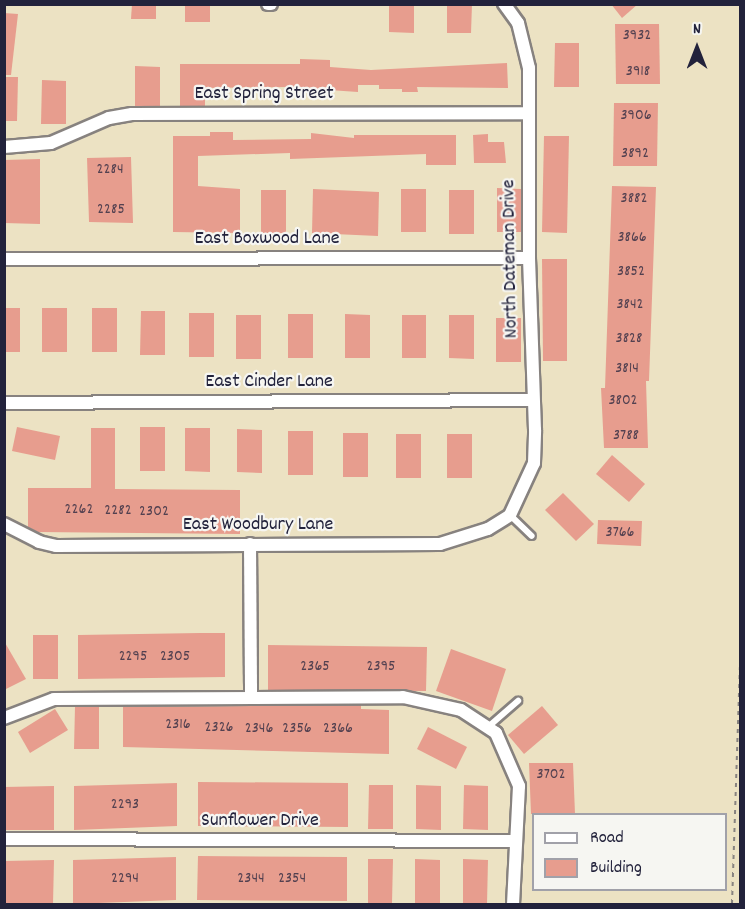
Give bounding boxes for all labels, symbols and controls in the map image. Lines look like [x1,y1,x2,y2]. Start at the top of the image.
north arrow [667,18,727,78]
text: N [693,18,701,41]
house number: 3932 [623,26,651,46]
house number: 3918 [626,62,650,82]
street label: East Spring Street [194,82,334,106]
house number: 3906 [621,106,651,126]
house number: 3892 [621,144,649,164]
house number: 2284 [96,160,124,180]
street label: North Dateman Drive [498,179,524,339]
house number: 3882 [621,189,647,209]
house number: 2285 [97,200,125,220]
street label: East Boxwood Lane [195,227,339,251]
house number: 3866 [617,228,647,248]
house number: 3852 [617,262,645,282]
house number: 3842 [616,295,644,315]
house number: 3828 [616,329,642,349]
house number: 3814 [615,359,639,379]
street label: East Cinder Lane [205,370,333,394]
house number: 3802 [608,391,638,411]
house number: 3788 [613,426,639,446]
house number: 2262 [65,500,93,520]
house number: 2282 [104,501,132,521]
house number: 2302 [139,502,169,522]
street label: East Woodbury Lane [183,513,333,537]
house number: 3766 [606,523,634,543]
house number: 2295 [119,647,147,667]
house number: 2305 [160,647,190,667]
house number: 2365 [300,657,330,677]
house number: 2395 [367,657,395,677]
house number: 2316 [165,715,191,735]
house number: 2326 [205,718,233,738]
house number: 2346 [245,719,273,739]
house number: 2356 [282,719,312,739]
house number: 2366 [323,719,353,739]
house number: 3702 [537,765,565,785]
house number: 2293 [111,795,139,815]
street label: Sunflower Drive [201,809,319,833]
legend [532,813,727,891]
text: Road [590,826,624,851]
text: Building [590,856,642,881]
house number: 2294 [111,869,139,889]
house number: 2344 [237,869,265,889]
house number: 2354 [278,869,306,889]

